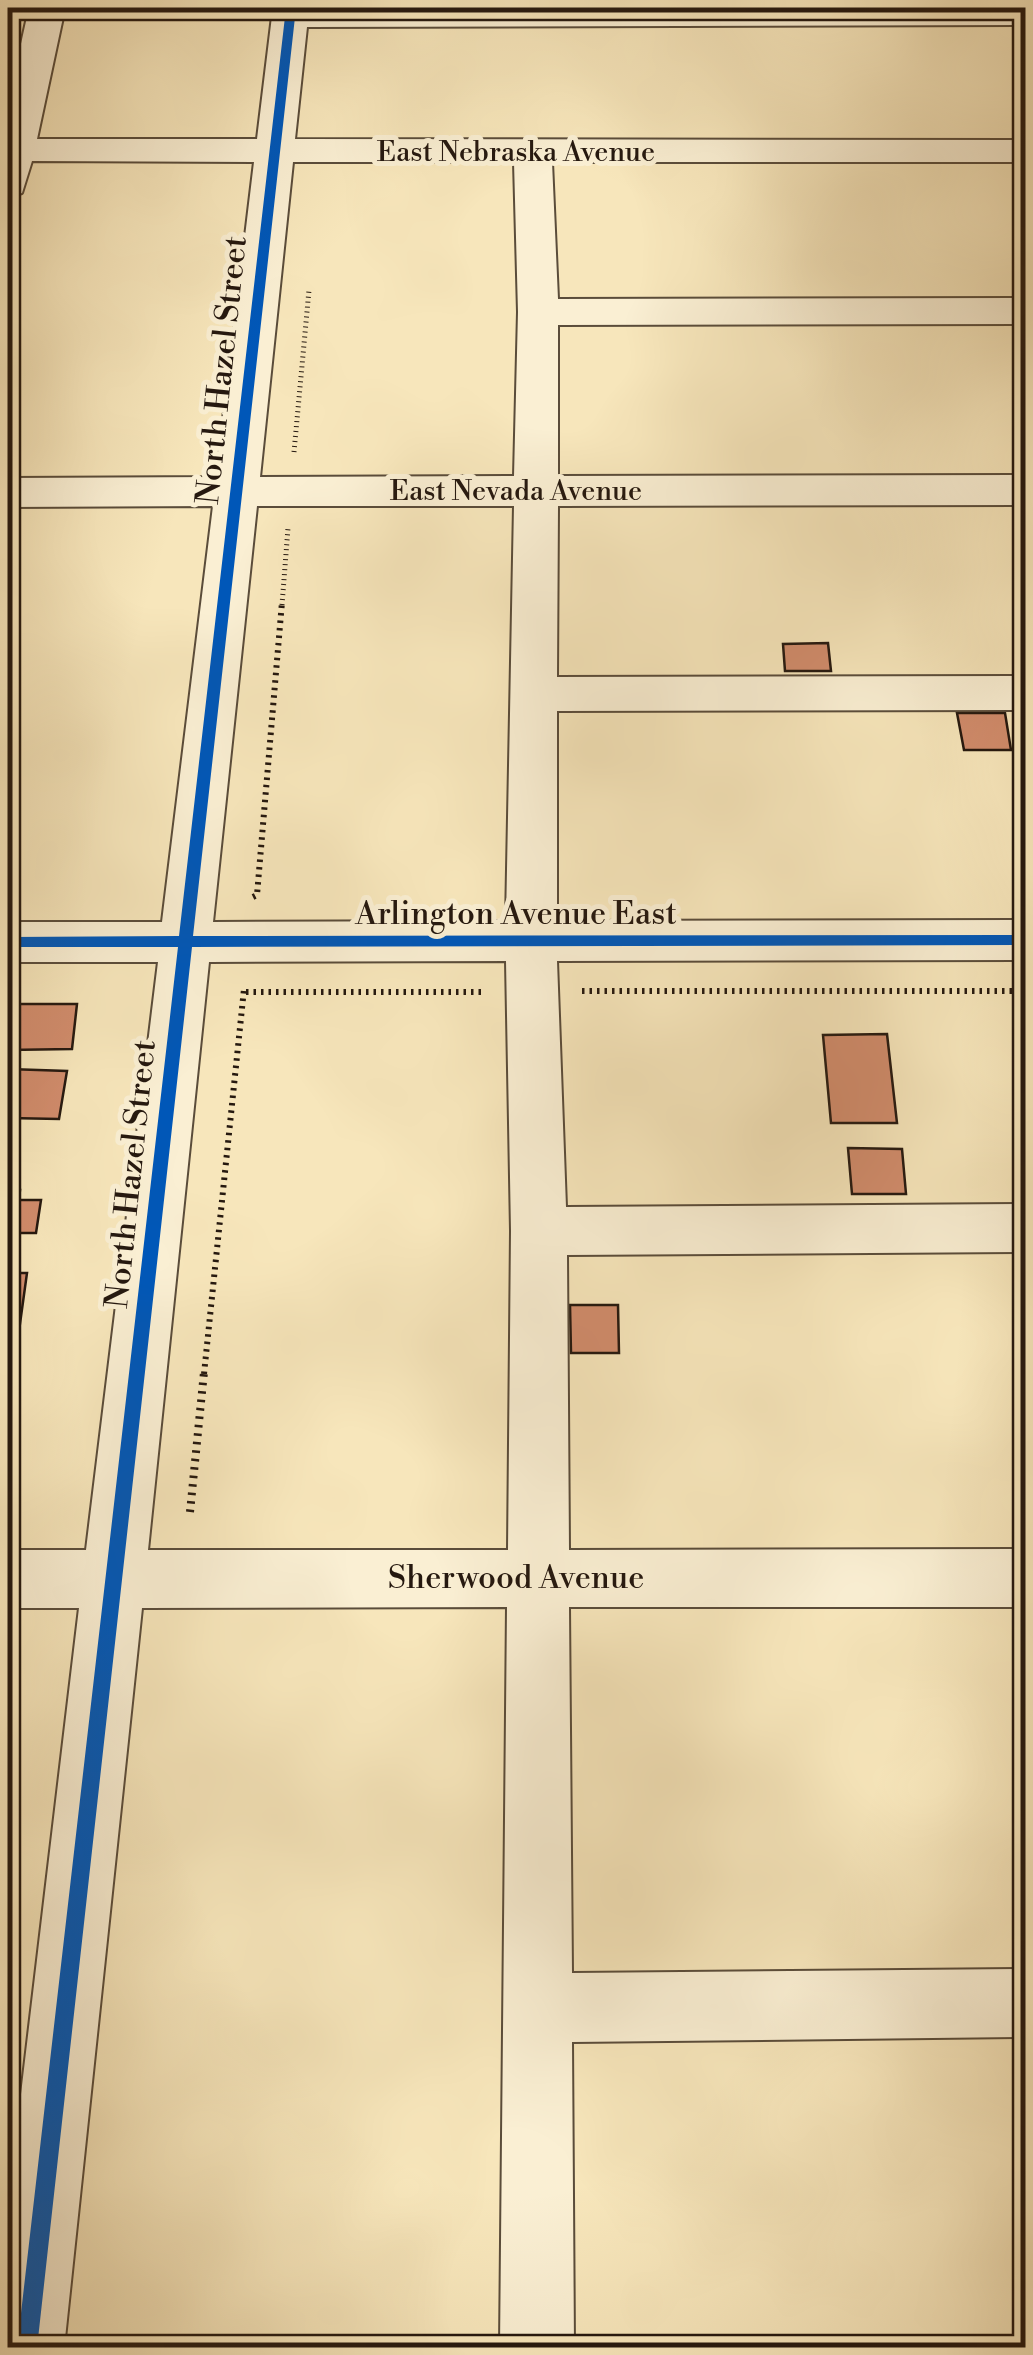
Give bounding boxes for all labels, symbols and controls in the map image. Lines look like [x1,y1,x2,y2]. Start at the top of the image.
street label: East Nebraska Avenue [377,135,655,170]
street label: North Hazel Street [188,234,256,506]
street label: East Nevada Avenue [390,474,642,509]
street label: Arlington Avenue East [354,894,677,934]
street label: North Hazel Street [97,1038,165,1310]
street label: Sherwood Avenue [388,1558,644,1598]

